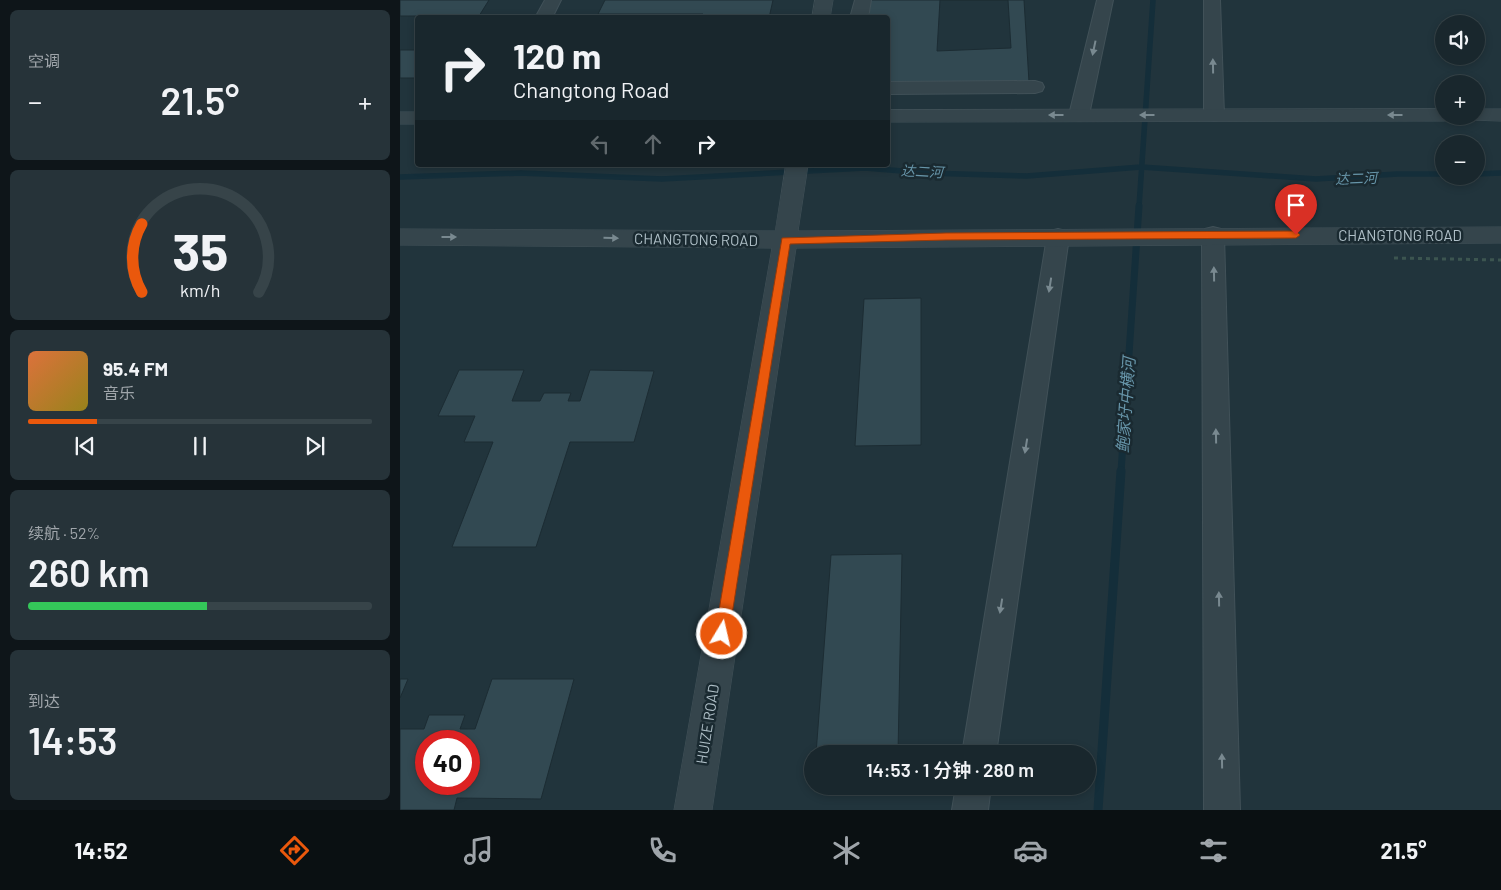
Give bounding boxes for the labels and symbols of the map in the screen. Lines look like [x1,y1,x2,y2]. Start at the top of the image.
one-way arrow [1090,40,1098,55]
one-way arrow [1209,58,1217,74]
one-way arrow [1047,111,1063,119]
one-way arrow [1139,111,1155,119]
one-way arrow [1387,111,1403,119]
water label: 达二河 [901,161,946,181]
water label: 达二河 [1335,169,1380,187]
pin [1275,184,1317,235]
street label: CHANGTONG ROAD [1338,226,1462,244]
street label: CHANGTONG ROAD [634,229,758,249]
one-way arrow [441,233,457,241]
one-way arrow [603,234,619,242]
one-way arrow [1210,266,1218,282]
one-way arrow [1046,277,1054,293]
water label: 鲍家圩中横河 [1112,353,1138,454]
one-way arrow [1212,428,1220,444]
one-way arrow [1022,438,1030,454]
one-way arrow [1215,591,1223,607]
one-way arrow [997,599,1005,615]
position arrow [695,607,747,659]
street label: HUIZE ROAD [692,683,722,765]
speed limit sign: 40 [415,730,480,795]
one-way arrow [1218,753,1226,769]

